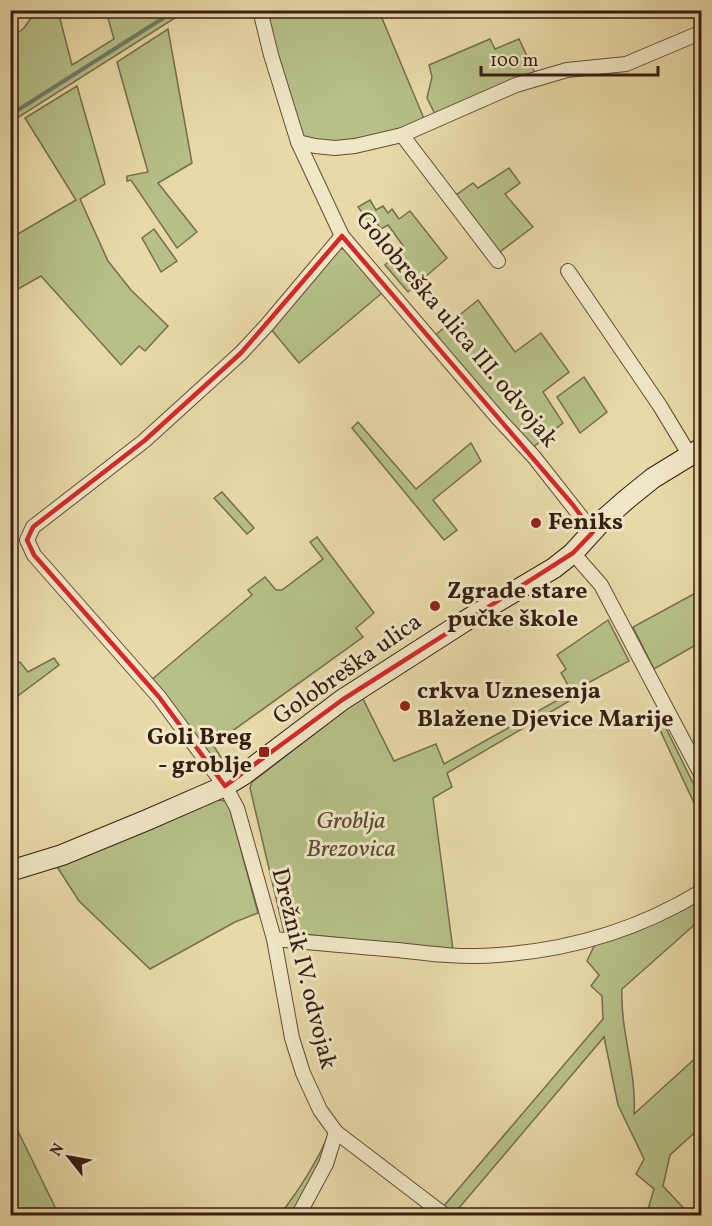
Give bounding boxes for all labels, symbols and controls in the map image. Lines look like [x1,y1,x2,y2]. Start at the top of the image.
scale bar [481,39,658,77]
text: 100 m [490,49,539,74]
street label: Golobreška ulica III. odvojak [347,204,565,456]
place label: Feniks [548,506,623,540]
marker: Feniks [529,516,543,530]
place label: Zgrade stare pučke škole [447,575,588,637]
marker: Zgrade stare pučke škole [428,599,442,613]
street label: Golobreška ulica [267,606,429,734]
place label: crkva Uznesenja Blažene Djevice Marije [417,675,673,737]
marker: crkva Uznesenja Blažene Djevice Marije [398,699,412,713]
place label: Goli Breg - groblje [147,721,252,783]
marker: Goli Breg - groblje [257,745,271,759]
park label: Groblja Brezovica [306,805,396,867]
street label: Drežnik IV. odvojak [262,865,344,1073]
north arrow [39,1127,99,1187]
text: N [45,1139,70,1161]

